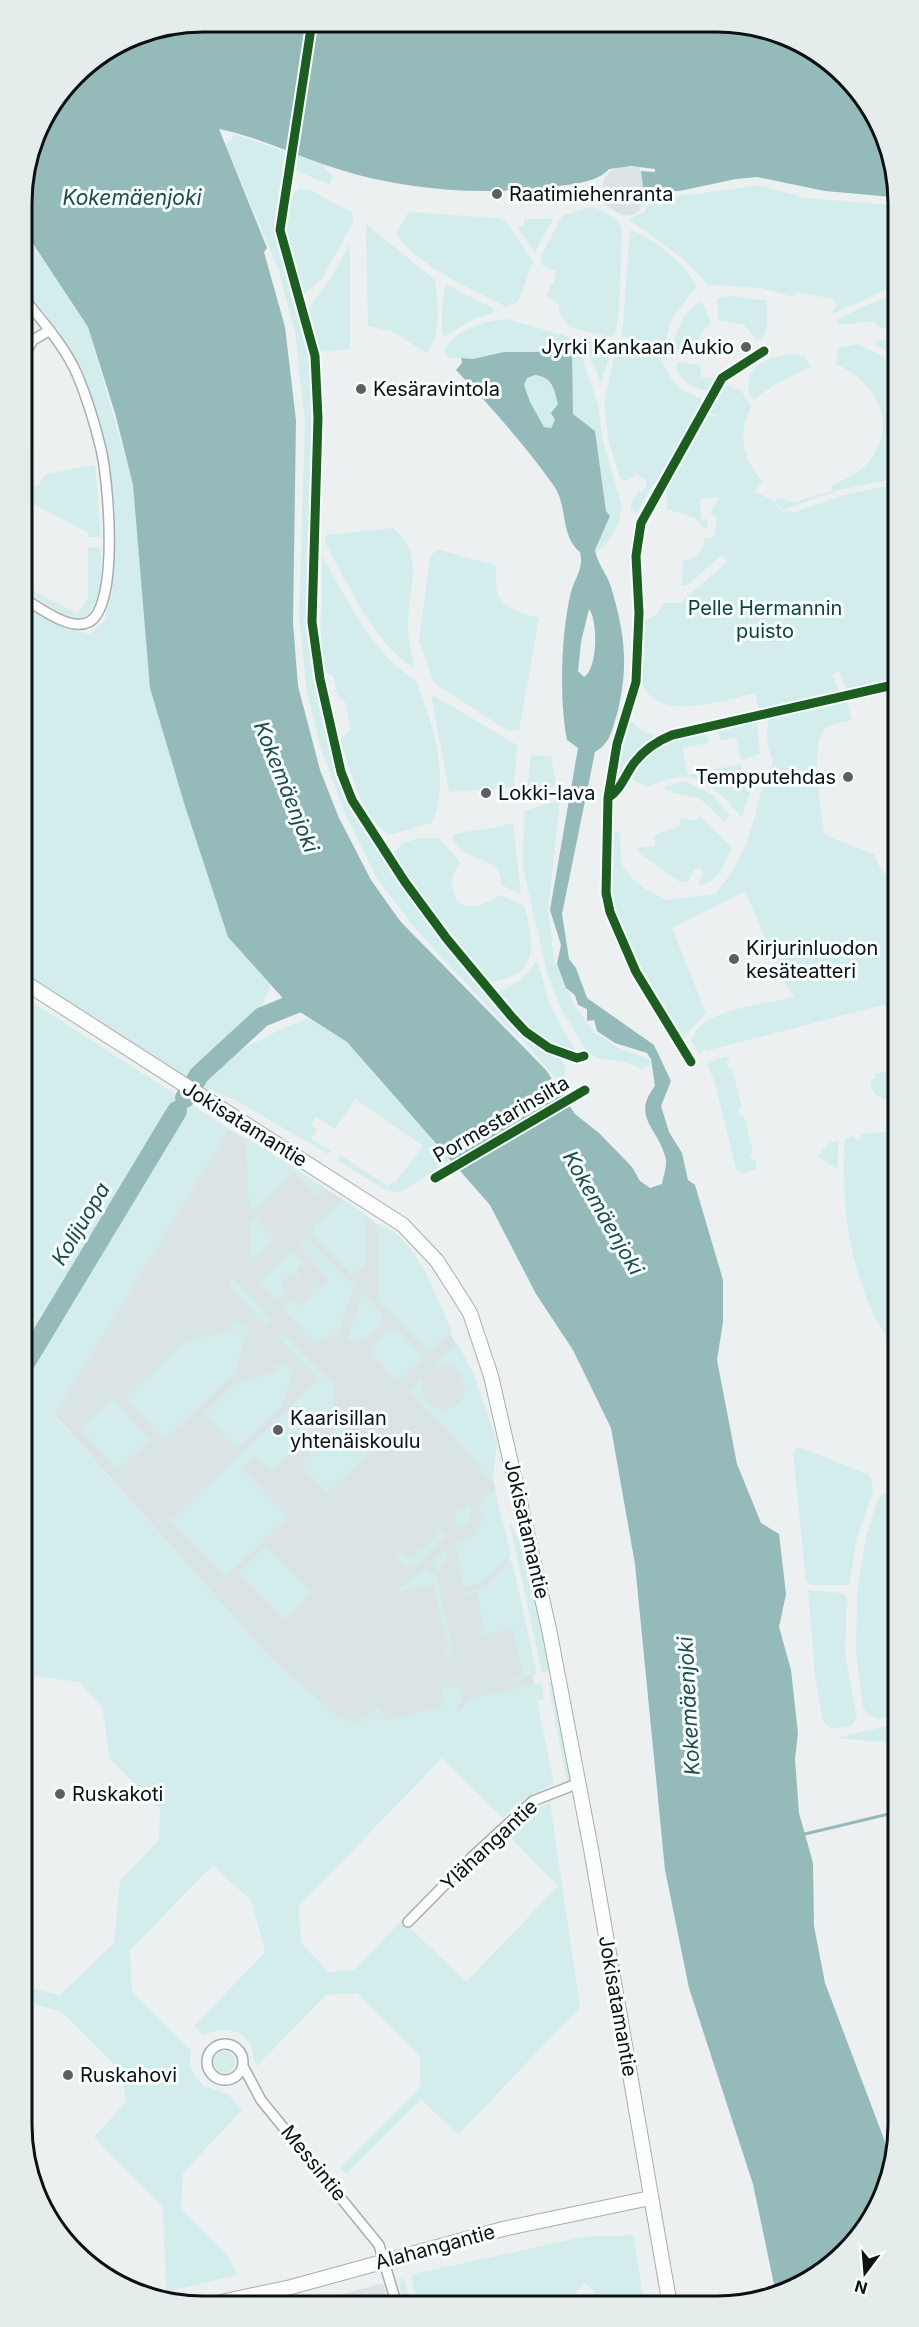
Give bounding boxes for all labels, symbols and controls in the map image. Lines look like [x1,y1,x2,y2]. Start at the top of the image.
place label: Raatimiehenranta [509,182,673,206]
water label: Kokemäenjoki [62,185,202,210]
marker: Raatimiehenranta [490,187,504,201]
place label: Jyrki Kankaan Aukio [541,335,734,359]
marker: Jyrki Kankaan Aukio [739,340,753,354]
place label: Kesäravintola [373,377,500,401]
marker: Kesäravintola [354,382,368,396]
park label: Pelle Hermannin puisto [688,596,842,643]
water label: Kokemäenjoki [249,718,324,857]
place label: Tempputehdas [695,765,836,789]
marker: Tempputehdas [841,770,855,784]
place label: Lokki-lava [498,781,595,805]
marker: Lokki-lava [479,786,493,800]
place label: Kirjurinluodon kesäteatteri [746,936,878,983]
marker: Kirjurinluodon kesäteatteri [727,952,741,966]
street label: Pormestarinsilta [429,1070,573,1168]
street label: Jokisatamantie [178,1076,312,1172]
water label: Kokemäenjoki [558,1146,649,1280]
water label: Kolijuopa [46,1178,115,1270]
place label: Kaarisillan yhtenäiskoulu [290,1406,421,1453]
marker: Kaarisillan yhtenäiskoulu [271,1423,285,1437]
street label: Jokisatamantie [499,1457,555,1601]
water label: Kokemäenjoki [672,1635,705,1776]
place label: Ruskakoti [72,1782,163,1806]
marker: Ruskakoti [53,1787,67,1801]
street label: Ylähangantie [436,1794,542,1896]
street label: Jokisatamantie [594,1934,642,2078]
place label: Ruskahovi [80,2063,177,2087]
marker: Ruskahovi [61,2068,75,2082]
street label: Messintie [276,2120,352,2206]
street label: Alahangantie [372,2219,498,2275]
north arrow [835,2243,895,2303]
text: N [852,2276,869,2299]

